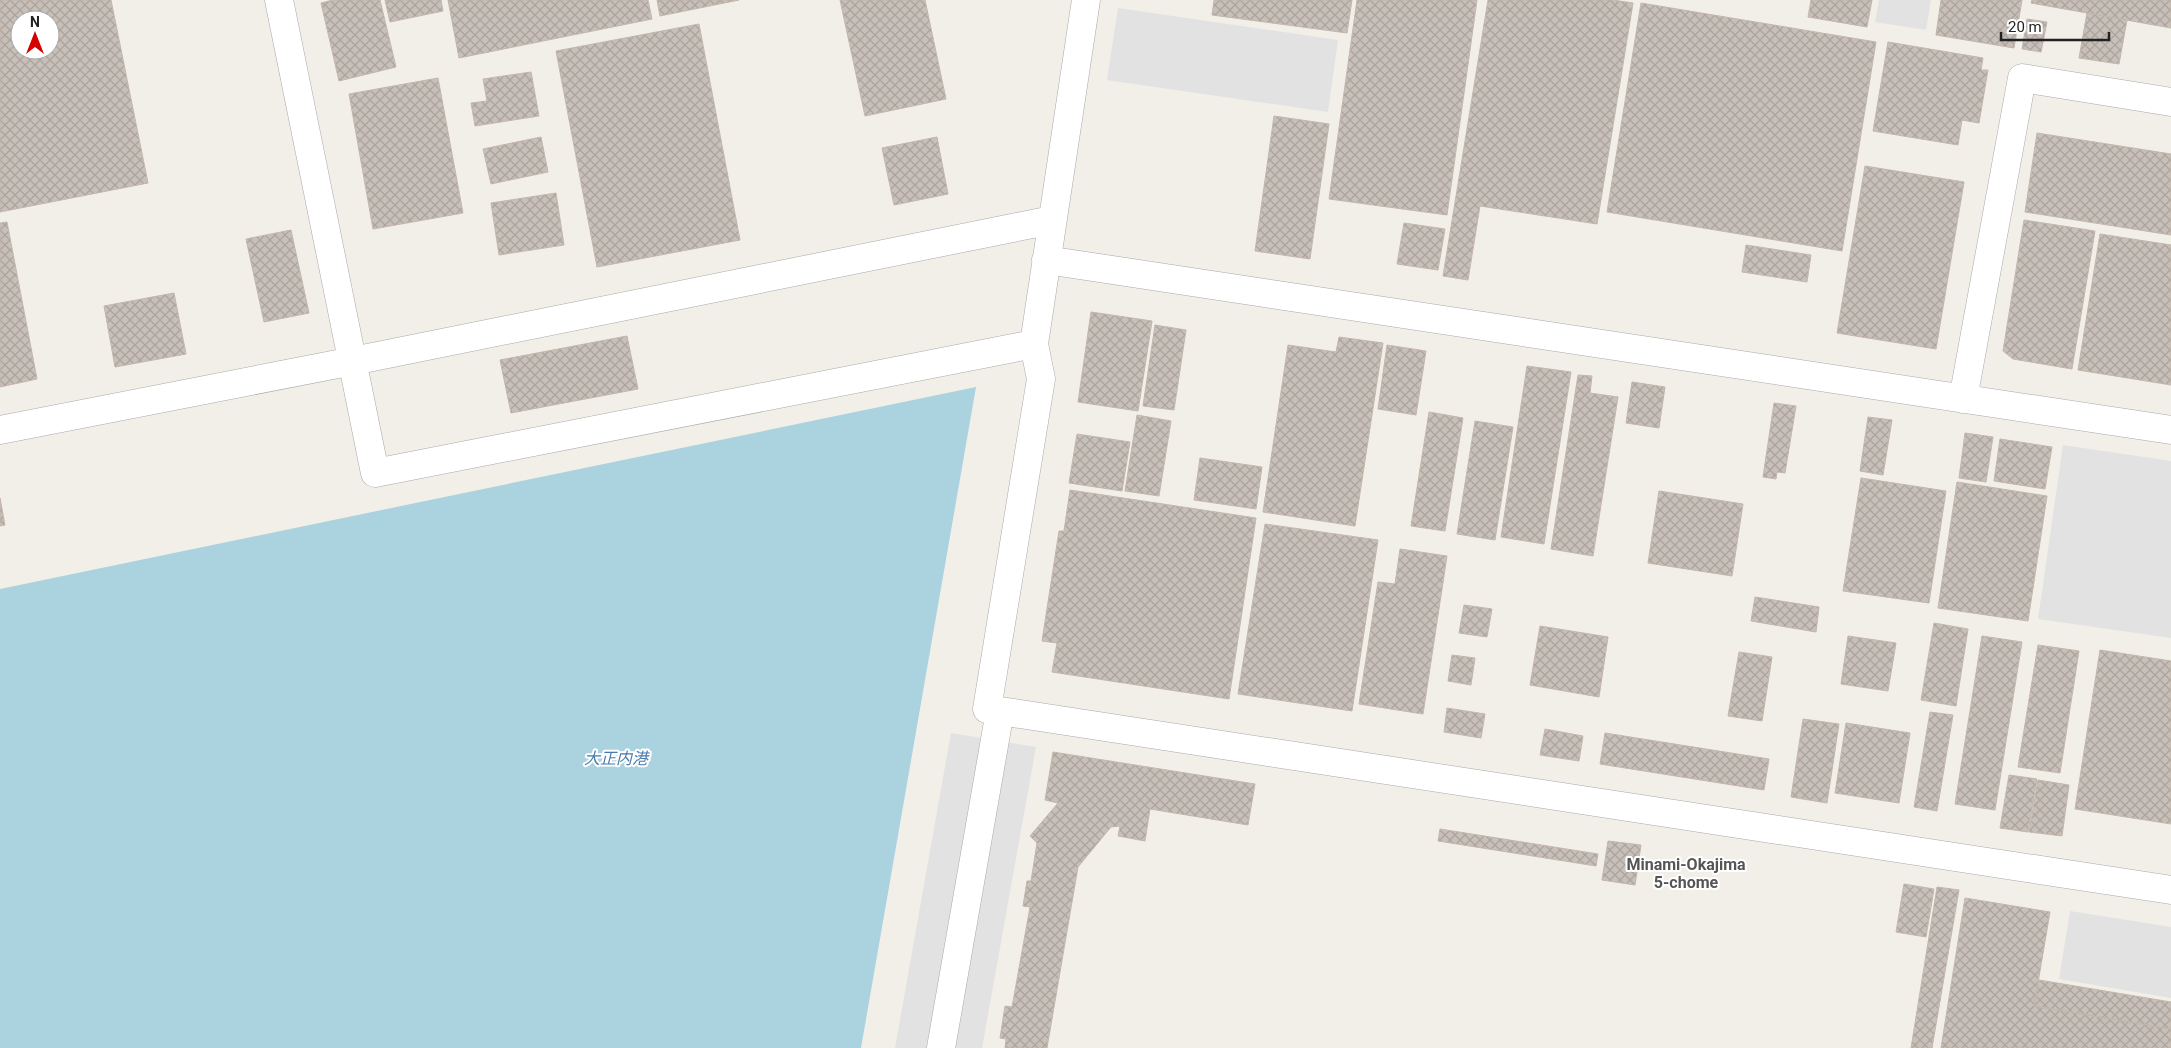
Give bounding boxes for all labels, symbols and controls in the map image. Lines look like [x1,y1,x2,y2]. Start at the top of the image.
north arrow [10,10,60,60]
scale bar [2001,10,2108,42]
text: N [30,14,40,30]
text: 20 m [2008,18,2042,36]
water label: 大正内港 [584,749,650,768]
district label: Minami-Okajima 5-chome [1626,855,1746,892]

